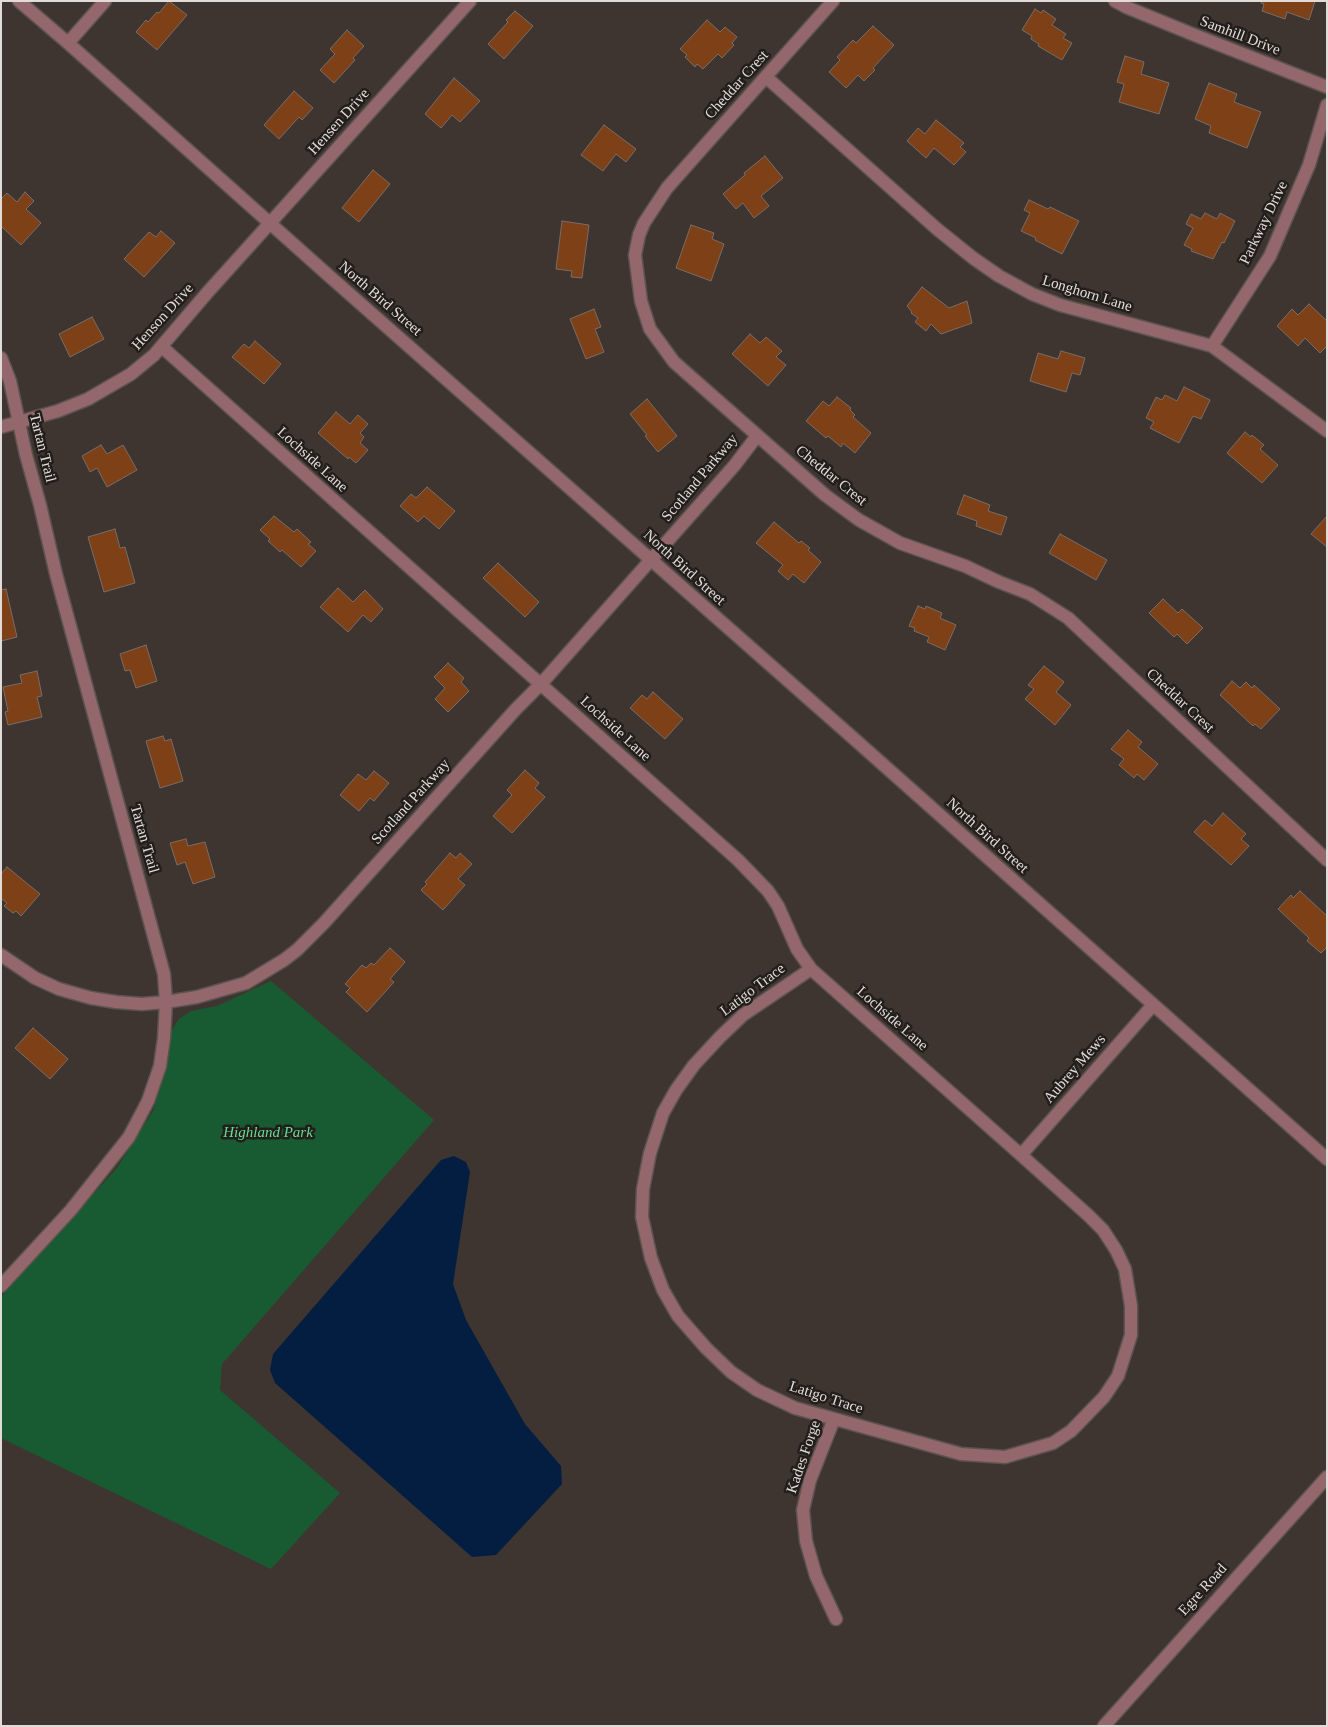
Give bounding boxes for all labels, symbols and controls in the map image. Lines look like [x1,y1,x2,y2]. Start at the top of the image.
street label: Samhill Drive [1197,12,1283,60]
street label: Cheddar Crest [701,47,773,123]
street label: Hensen Drive [305,85,373,159]
street label: Parkway Drive [1236,178,1292,268]
street label: North Bird Street [335,258,425,340]
street label: Longhorn Lane [1040,272,1134,316]
street label: Henson Drive [128,280,198,354]
street label: Tartan Trail [25,412,59,484]
street label: Lochside Lane [273,424,351,496]
street label: Scotland Parkway [658,431,742,525]
street label: Cheddar Crest [792,442,870,510]
street label: North Bird Street [639,526,729,610]
street label: Cheddar Crest [1142,665,1218,737]
street label: Lochside Lane [576,693,654,765]
street label: Scotland Parkway [368,756,454,848]
street label: North Bird Street [942,794,1032,878]
street label: Tartan Trail [126,803,162,875]
street label: Latigo Trace [717,960,789,1020]
street label: Lochside Lane [853,983,931,1055]
street label: Aubrey Mews [1040,1031,1110,1107]
park label: Highland Park [223,1124,313,1142]
street label: Latigo Trace [787,1378,865,1418]
street label: Kades Forge [783,1418,825,1496]
street label: Egre Road [1175,1560,1231,1620]

